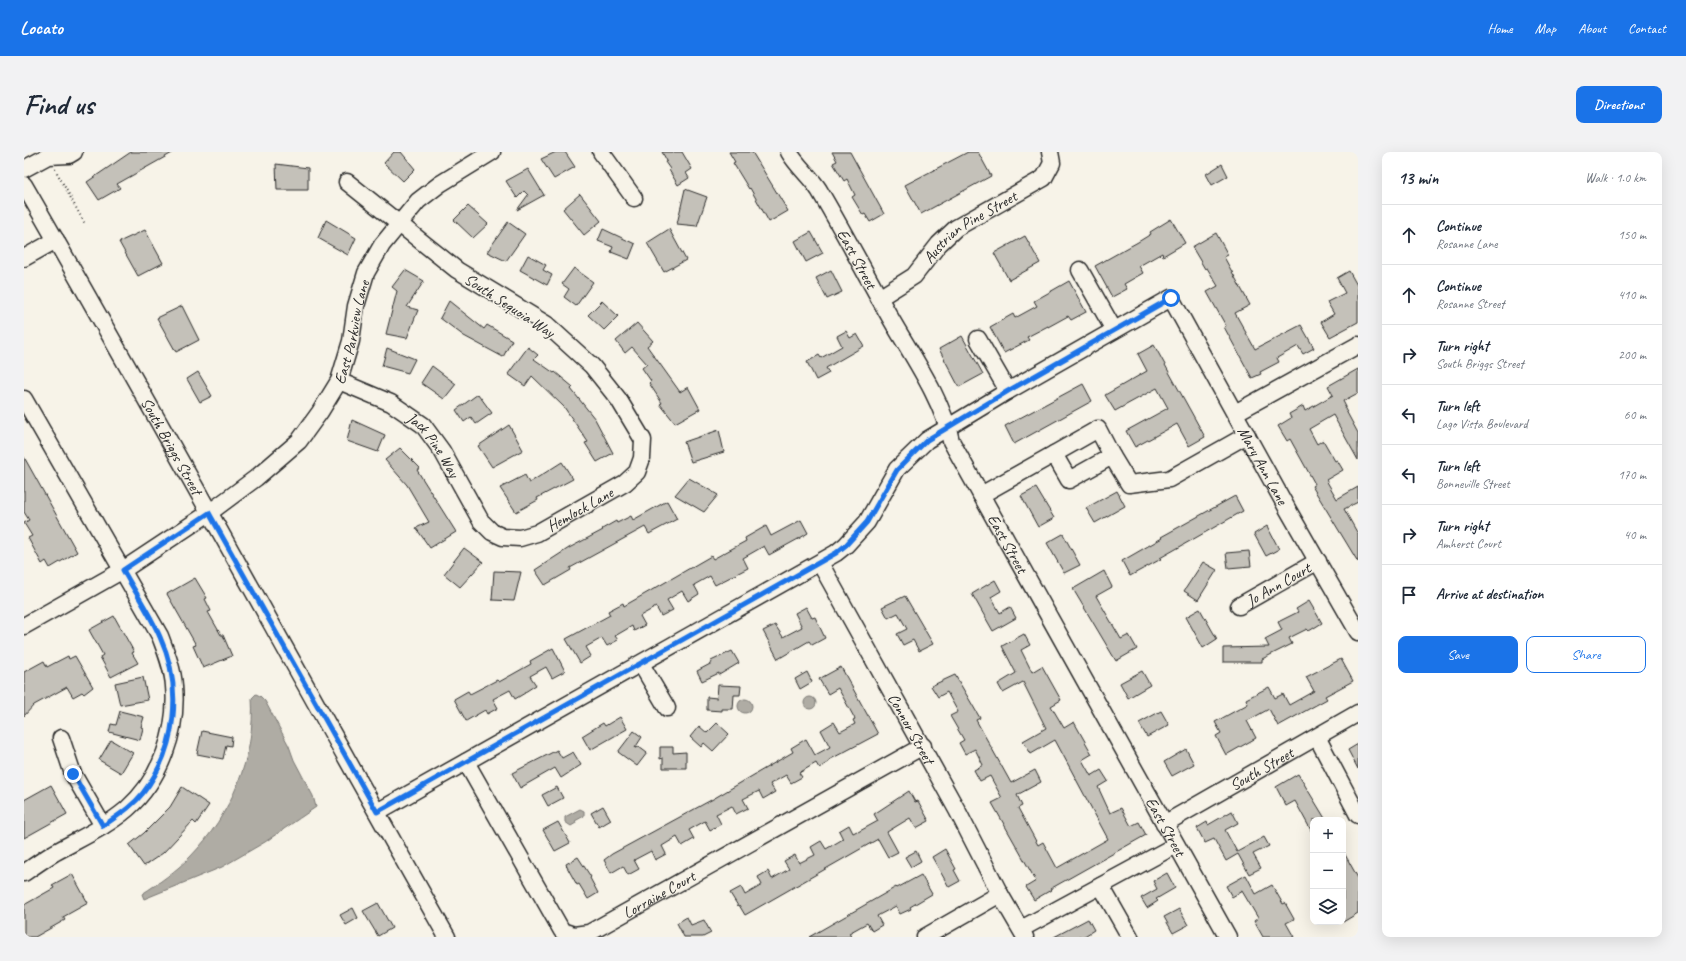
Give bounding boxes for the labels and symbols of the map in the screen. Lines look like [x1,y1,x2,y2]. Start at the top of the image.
street label: Austrian Pine Street [919,186,1022,267]
street label: East Street [832,226,882,294]
street label: South Sequoia Way [461,269,560,343]
street label: East Parkview Lane [330,276,375,387]
route start [1162,289,1180,307]
street label: South Briggs Street [136,394,208,501]
street label: Jack Pine Way [402,407,464,482]
street label: Mary Ann Lane [1233,423,1293,510]
street label: Hemlock Lane [543,482,618,536]
street label: East Street [983,511,1033,578]
street label: Jo Ann Court [1242,558,1316,611]
street label: Connor Street [883,690,940,770]
street label: South Street [1226,742,1299,795]
route end [64,765,82,783]
street label: East Street [1141,794,1191,861]
street label: Lorraine Court [619,866,700,923]

